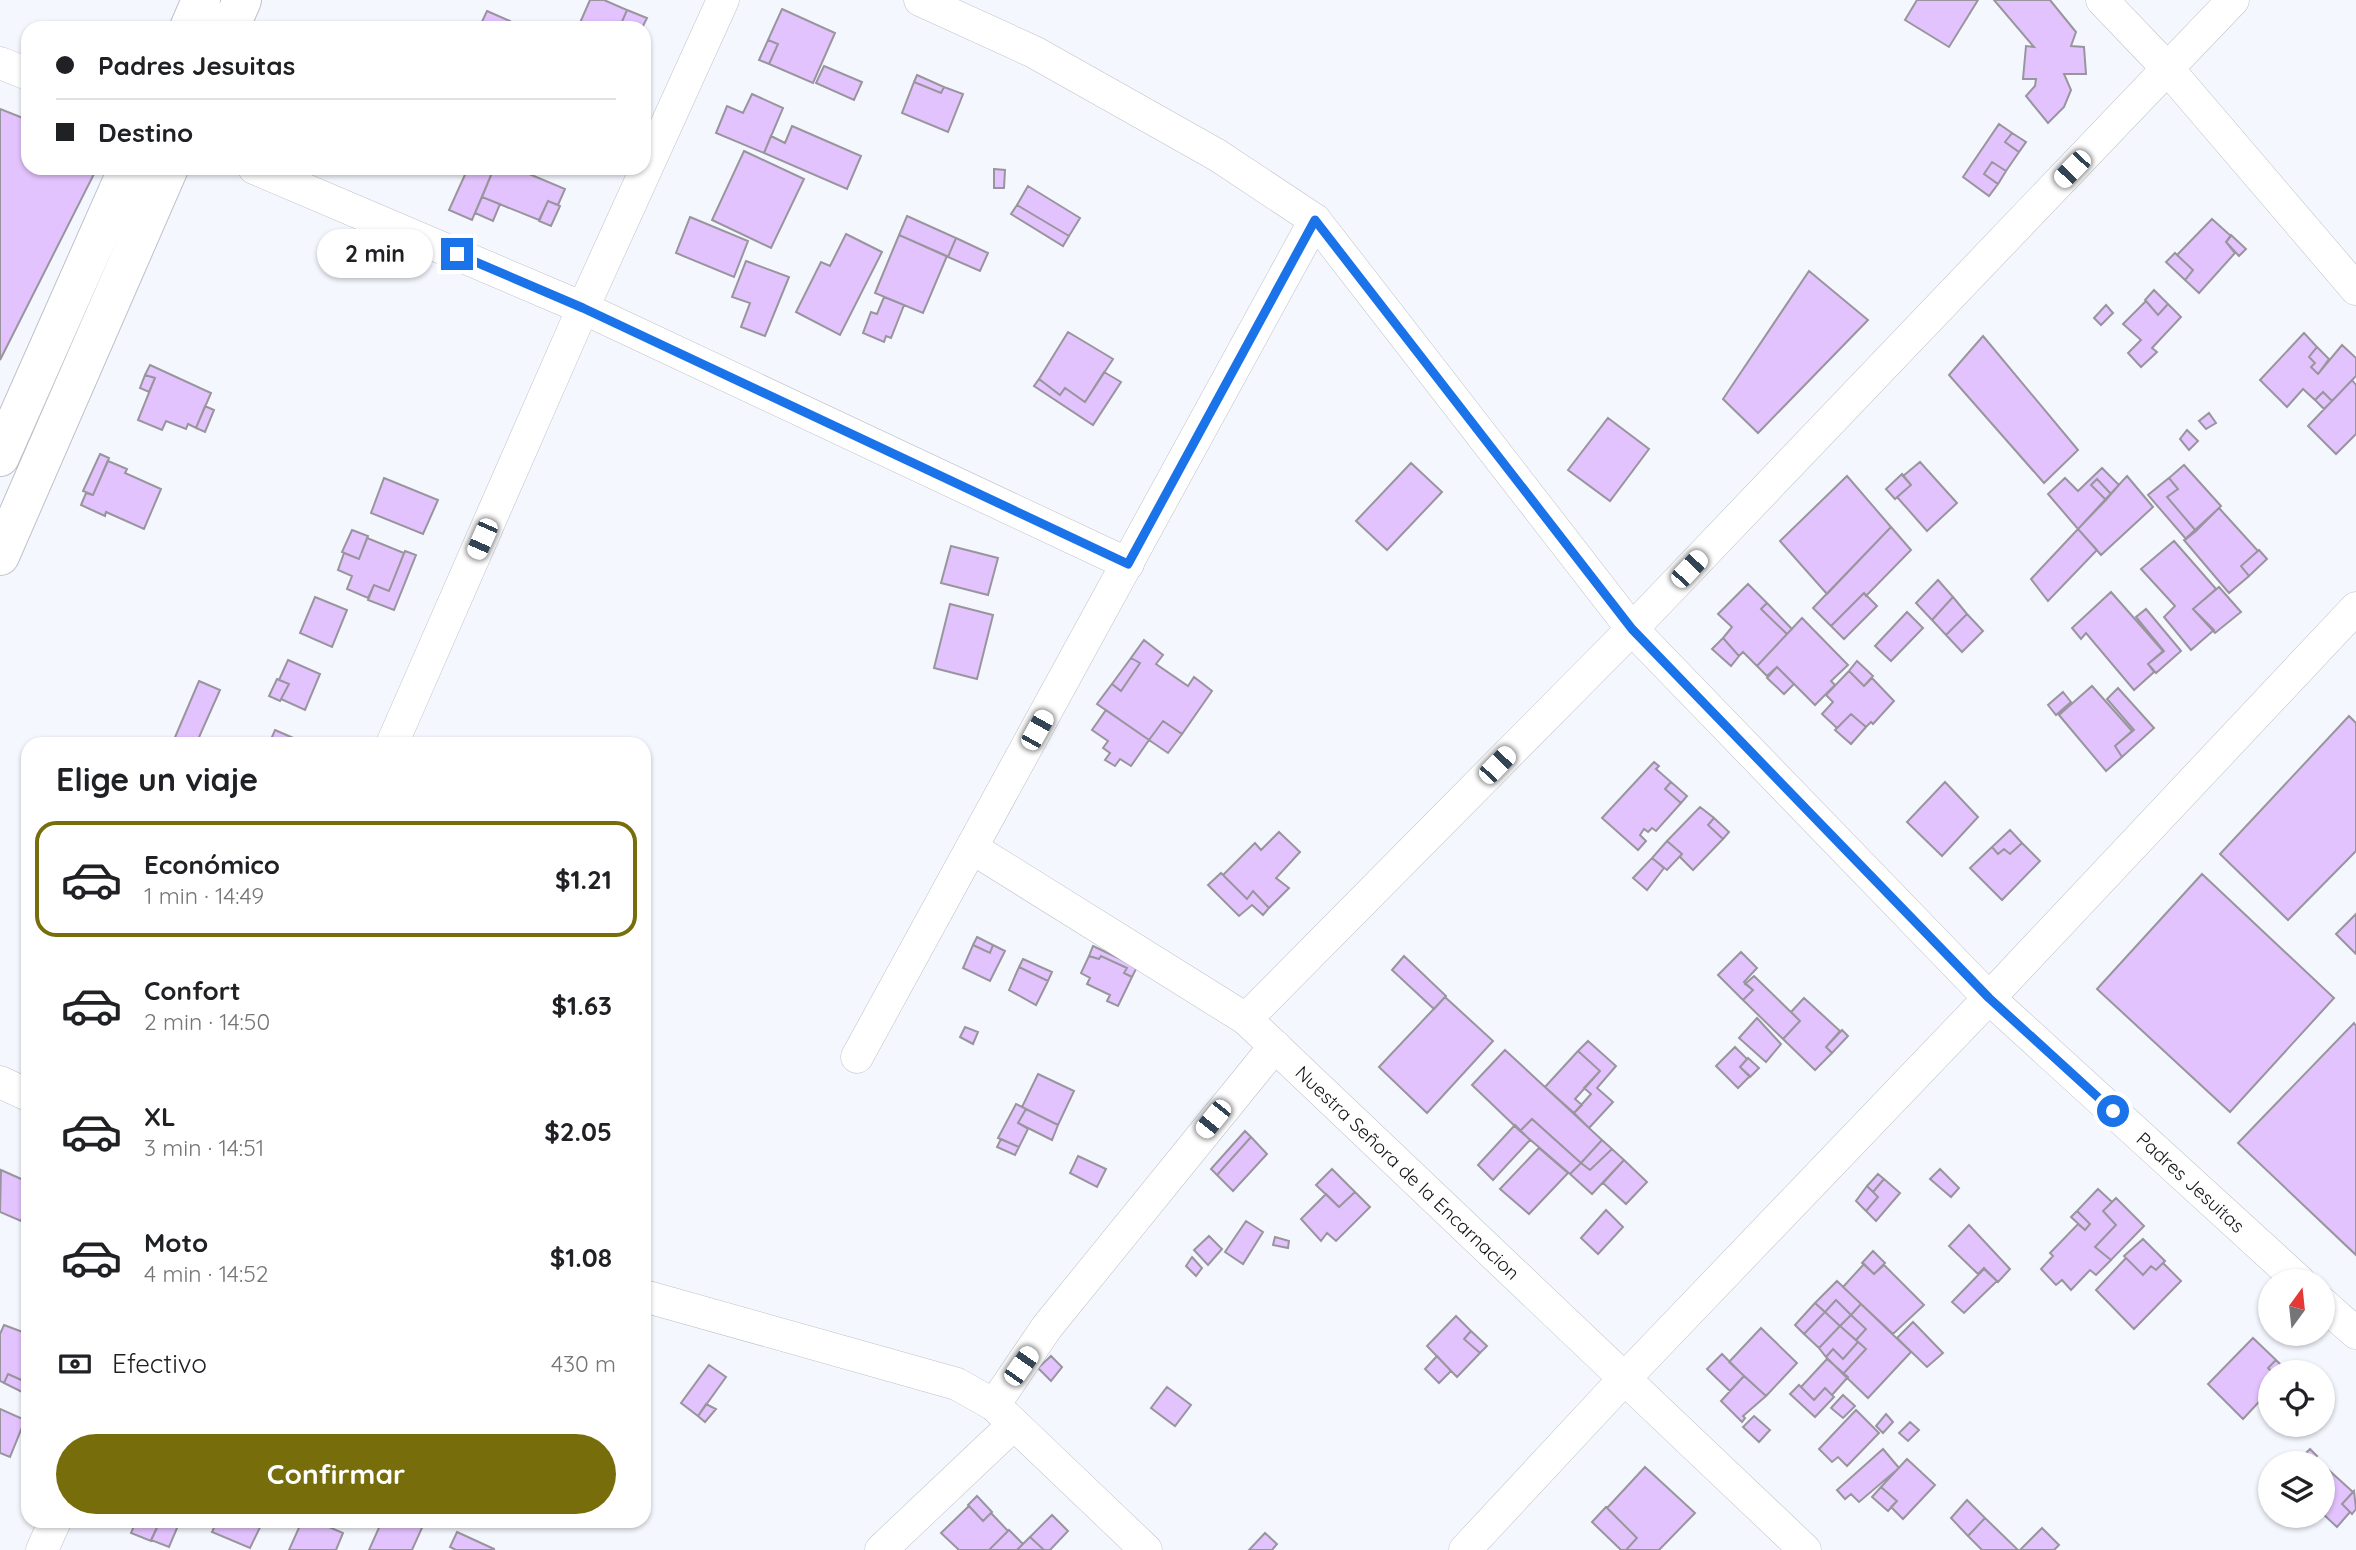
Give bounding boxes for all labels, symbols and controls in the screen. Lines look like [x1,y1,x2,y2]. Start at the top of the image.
text: Padres Jesuitas [98,49,295,82]
text: Destino [98,116,193,149]
car [2050,147,2095,191]
callout: 2 min [317,230,433,278]
route end [441,238,473,270]
text: 2 min [345,239,405,268]
car [464,516,501,562]
car [1667,546,1712,592]
car [1018,707,1057,753]
car [1475,743,1520,787]
text: Elige un viaje [56,759,258,799]
icon: car [60,848,123,911]
text: Económico [144,848,280,881]
text: $1.21 [555,863,612,896]
text: 1 min · 14:49 [144,881,264,910]
icon: car [60,974,123,1037]
text: Confort [144,974,241,1007]
text: $1.63 [552,989,612,1022]
text: 2 min · 14:50 [144,1007,270,1036]
street label: Nuestra Señora de la Encarnacion [1291,1061,1525,1285]
route start [2097,1095,2129,1127]
car [1192,1096,1235,1142]
icon: car [60,1100,123,1163]
text: XL [144,1100,176,1133]
text: $2.05 [544,1115,612,1148]
street label: Padres Jesuitas [2132,1127,2250,1238]
text: 3 min · 14:51 [144,1133,264,1162]
icon: car [60,1226,123,1289]
text: Moto [144,1226,208,1259]
text: $1.08 [550,1241,612,1274]
text: 4 min · 14:52 [144,1259,269,1288]
north arrow [2258,1269,2334,1346]
map controls [2258,1269,2335,1528]
car [1001,1343,1042,1389]
icon: cash [56,1345,94,1383]
text: Efectivo [112,1347,207,1380]
text: 430 m [551,1349,616,1378]
button: locate [2258,1360,2335,1437]
button: Confirmar [56,1434,616,1514]
button: layers [2258,1451,2335,1528]

